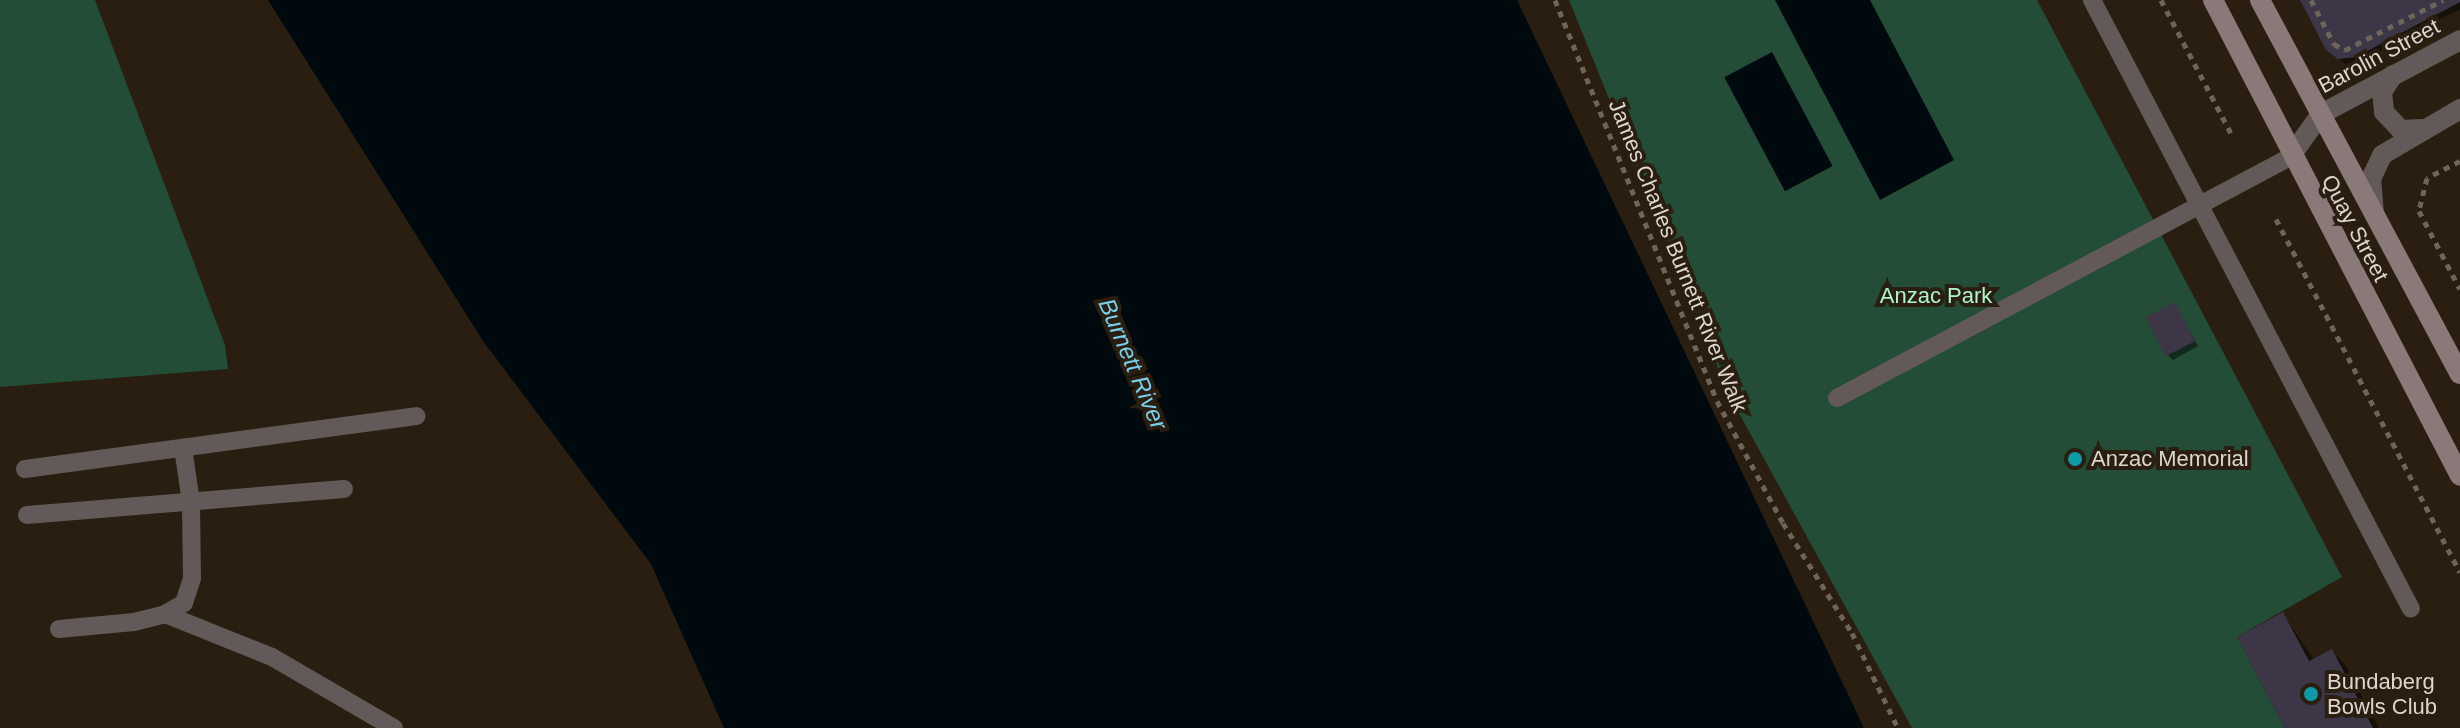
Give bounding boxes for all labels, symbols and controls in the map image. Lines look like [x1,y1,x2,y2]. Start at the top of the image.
street label: Barolin Street [2314,13,2444,99]
street label: James Charles Burnett River Walk [1603,96,1753,416]
street label: Quay Street [2316,170,2394,286]
park label: Anzac Park [1880,283,1992,309]
water label: Burnett River [1092,294,1174,434]
place label: Anzac Memorial [2091,446,2249,472]
marker: Anzac Memorial [2066,450,2084,468]
place label: Bundaberg Bowls Club [2327,668,2437,720]
marker: Bundaberg Bowls Club [2302,685,2320,703]

